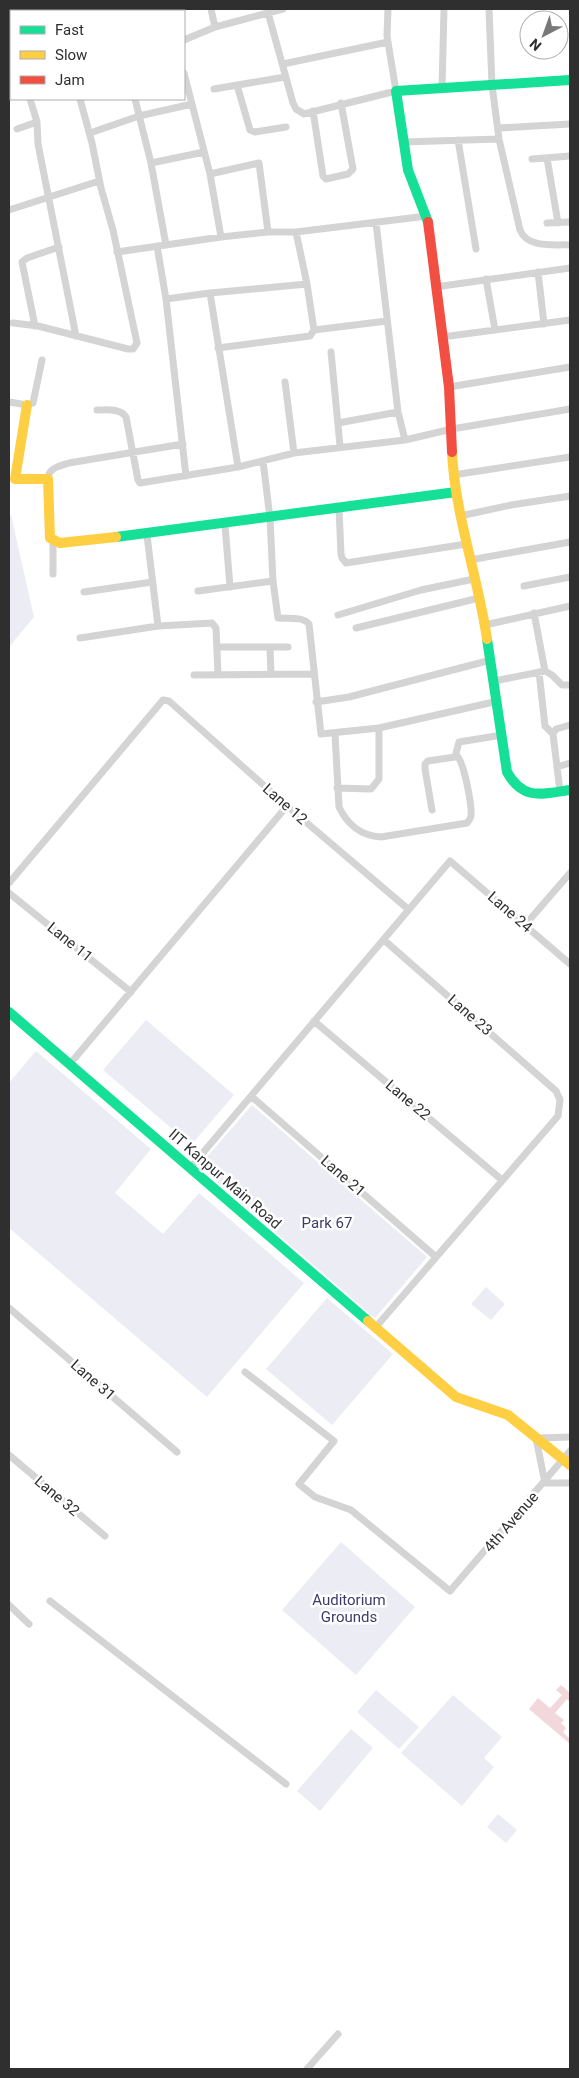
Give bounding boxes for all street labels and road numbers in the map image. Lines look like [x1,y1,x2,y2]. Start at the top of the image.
street label: Lane 12 [259,780,311,828]
street label: Lane 24 [484,888,536,937]
street label: Lane 11 [44,918,96,966]
street label: Lane 23 [444,991,496,1039]
street label: Lane 22 [382,1076,434,1124]
street label: IIT Kanpur Main Road [165,1125,285,1233]
street label: Lane 21 [317,1152,369,1200]
street label: Lane 31 [67,1356,119,1404]
street label: Lane 32 [31,1472,83,1520]
street label: 4th Avenue [480,1488,542,1556]

